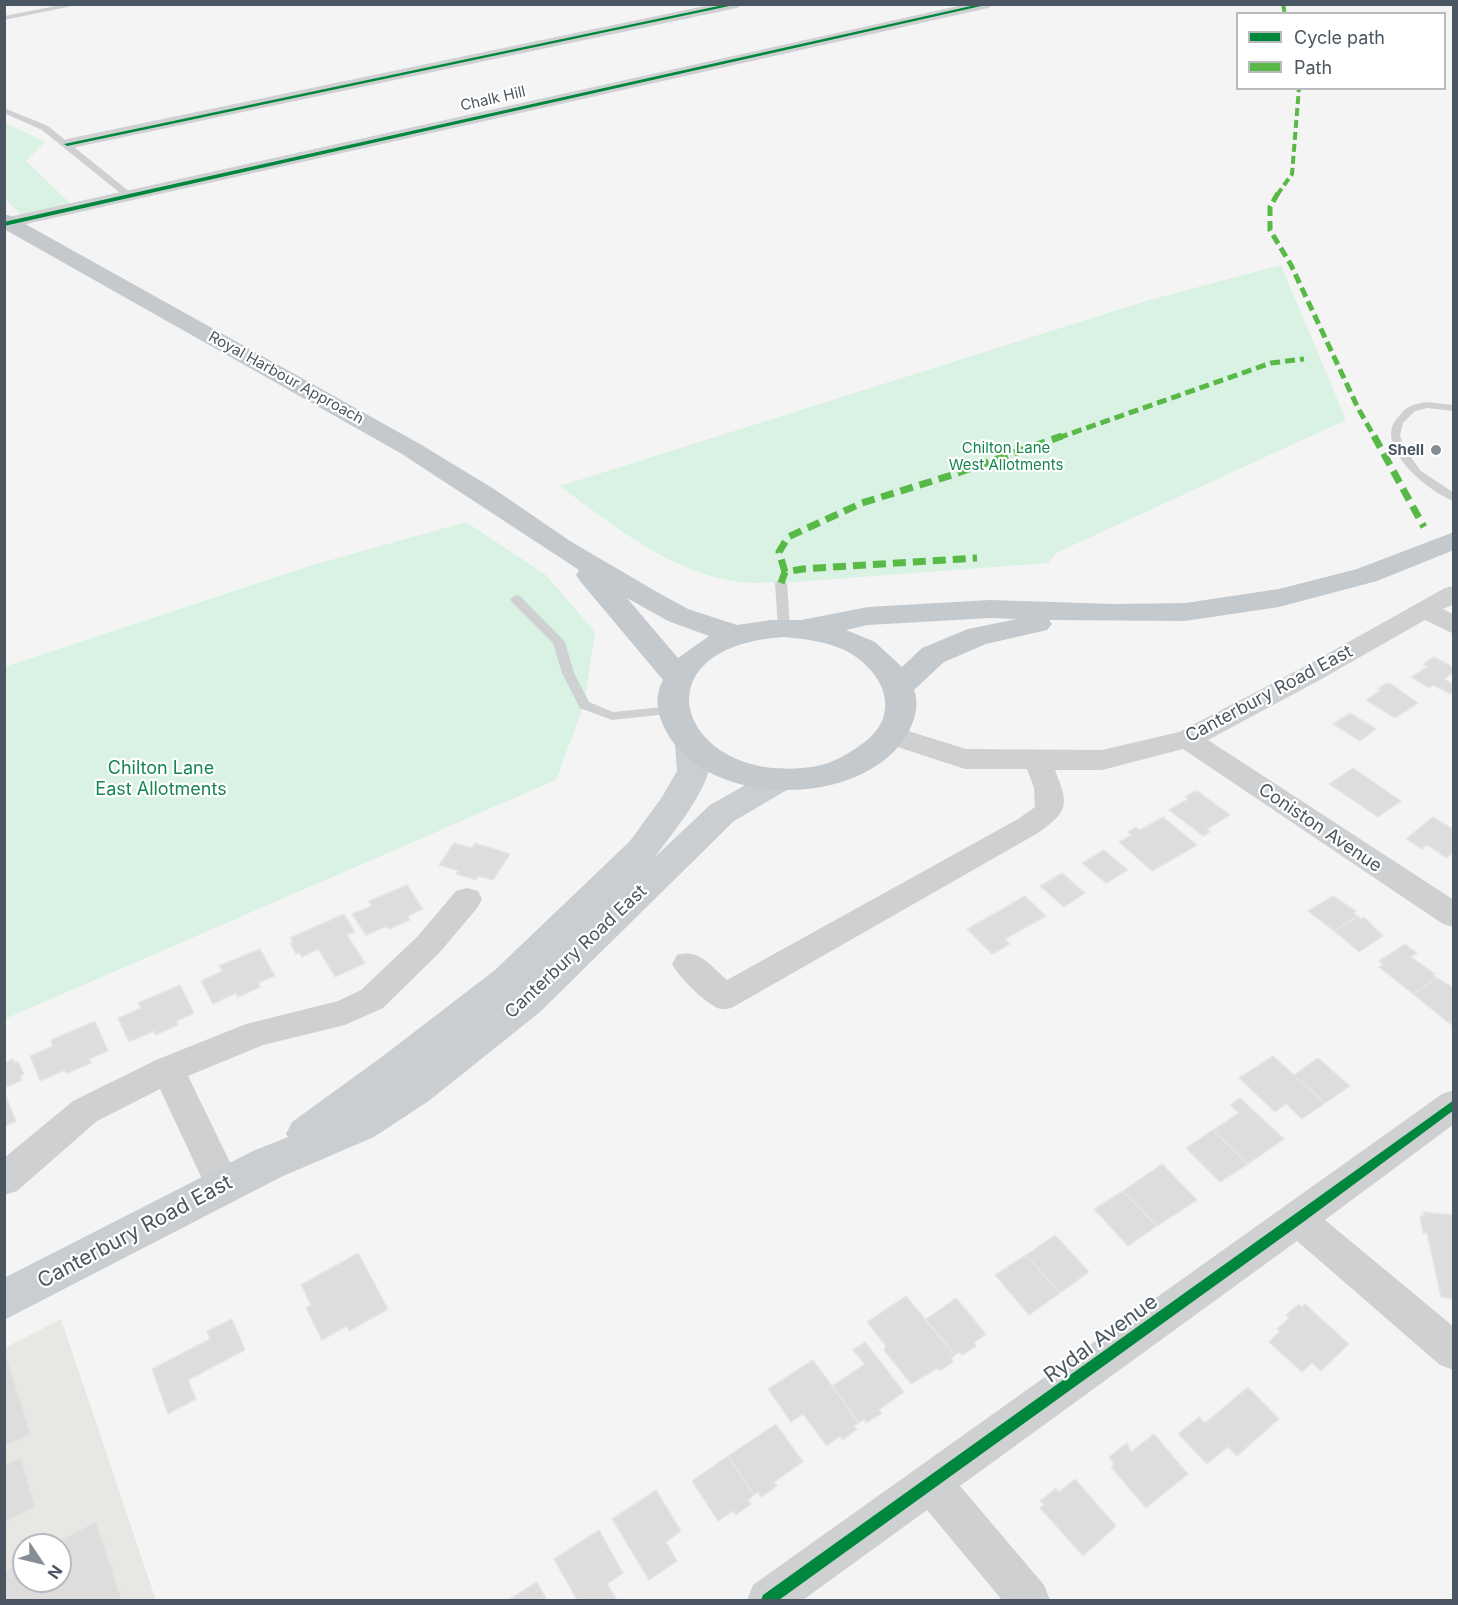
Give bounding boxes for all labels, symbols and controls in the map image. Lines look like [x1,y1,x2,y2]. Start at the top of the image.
legend [1236,12,1446,90]
text: Cycle path [1294,27,1385,48]
text: Path [1294,57,1332,78]
street label: Chalk Hill [459,83,527,115]
street label: Royal Harbour Approach [205,328,367,428]
park label: Chilton Lane West Allotments [949,439,1063,474]
place label: Shell [1388,441,1424,459]
marker: Shell [1429,443,1443,457]
street label: Canterbury Road East [1182,641,1356,747]
park label: Chilton Lane East Allotments [95,758,227,800]
street label: Coniston Avenue [1254,779,1386,877]
street label: Canterbury Road East [501,881,651,1023]
street label: Canterbury Road East [33,1170,237,1294]
street label: Rydal Avenue [1039,1289,1163,1389]
north arrow [12,1533,72,1593]
text: N [43,1561,67,1583]

